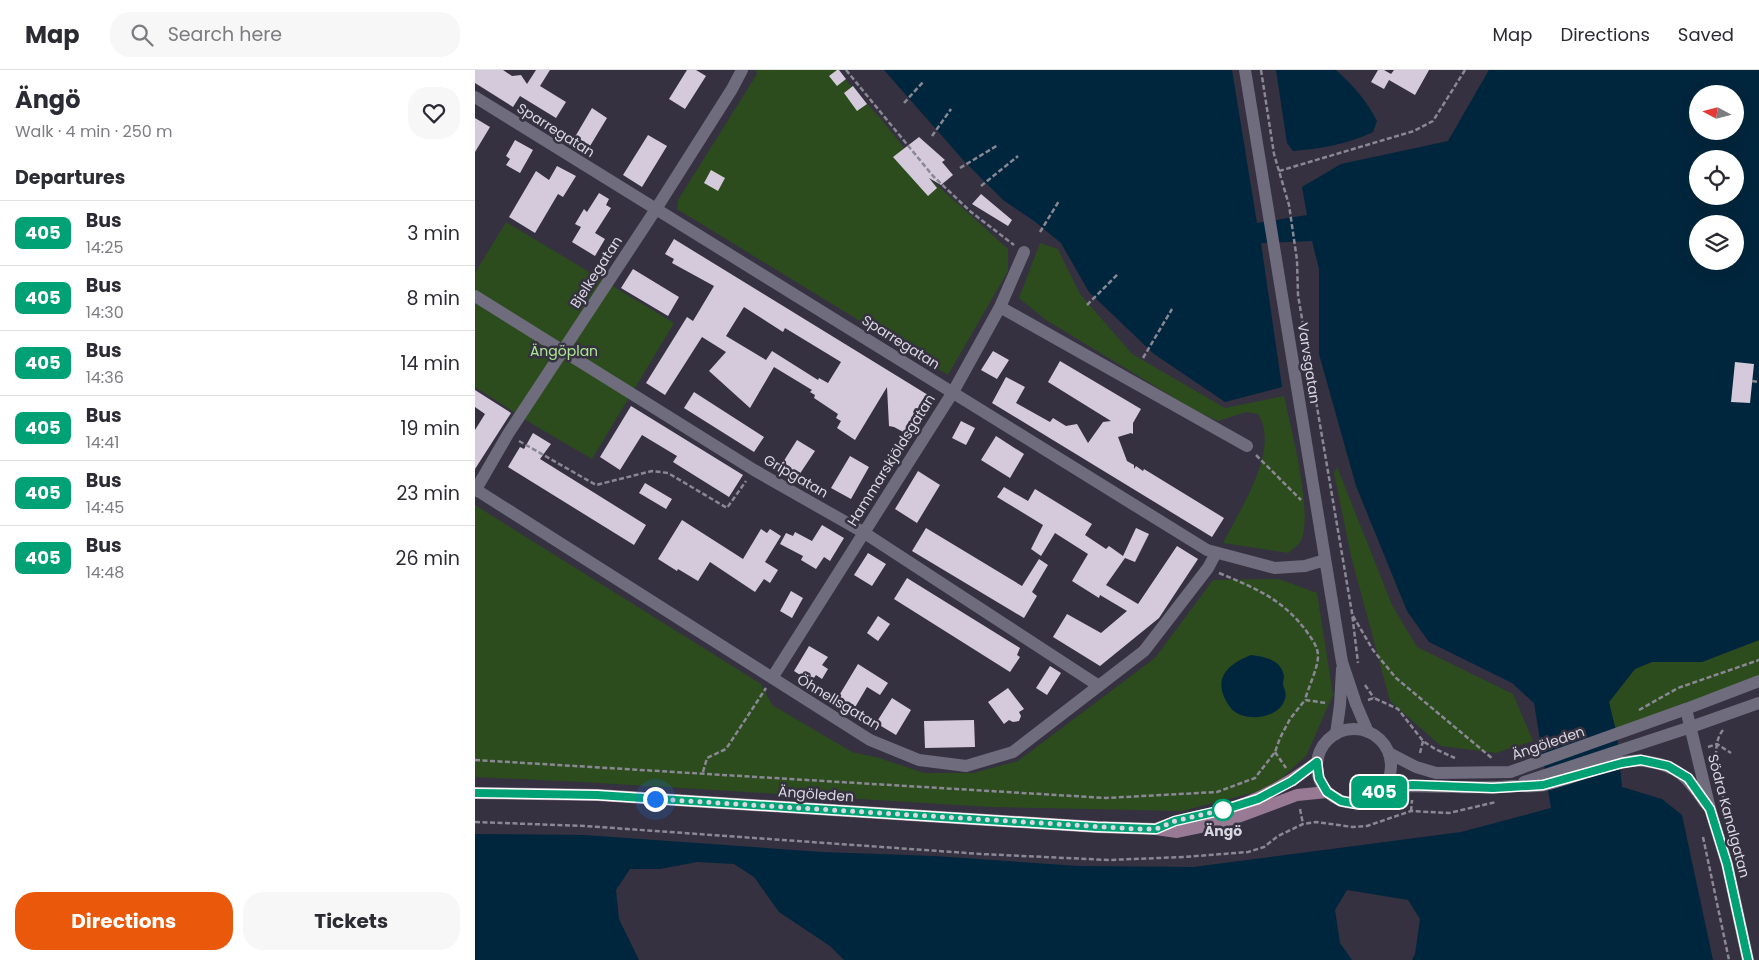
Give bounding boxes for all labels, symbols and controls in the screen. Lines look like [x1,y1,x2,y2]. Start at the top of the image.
search box [110,12,460,57]
text: Map [25,18,80,51]
icon: search [128,21,156,49]
text: Search here [168,21,282,48]
text: Map [1493,22,1532,47]
text: Directions [1560,22,1650,47]
text: Saved [1678,22,1734,47]
text: Ängö [15,83,80,116]
north arrow [1689,85,1744,140]
map controls [1689,85,1744,270]
button: heart [408,87,460,139]
street label: Sparregatan [513,98,599,162]
text: Walk · 4 min · 250 m [15,120,173,143]
button: locate [1689,150,1744,205]
text: Departures [15,164,125,191]
text: Bus [86,207,122,234]
button: layers [1689,215,1744,270]
text: 405 [25,220,61,245]
text: 3 min [407,220,460,247]
street label: Bjelkegatan [565,232,627,312]
text: 14:25 [86,236,123,259]
text: Bus [86,272,122,299]
text: 405 [25,285,61,310]
text: 8 min [407,285,460,312]
text: 14:30 [86,301,124,324]
street label: Sparregatan [858,310,944,374]
street label: Varvsgatan [1293,321,1325,405]
text: Bus [86,337,122,364]
park label: Ängöplan [530,341,598,361]
text: 405 [25,350,61,375]
text: 14 min [400,350,460,377]
text: 14:36 [86,366,124,389]
street label: Hammarskjöldsgatan [842,390,940,530]
text: Bus [86,402,122,429]
text: 405 [25,415,61,440]
text: 19 min [400,415,460,442]
text: 14:41 [86,431,119,454]
street label: Gripgatan [760,449,832,503]
text: Bus [86,467,122,494]
text: 405 [25,480,61,505]
text: 23 min [396,480,460,507]
text: 14:45 [86,496,124,519]
text: Bus [86,532,122,559]
text: 405 [25,545,61,570]
text: 26 min [396,545,460,572]
text: 14:48 [86,561,124,584]
street label: Öhnellsgatan [793,669,885,735]
street label: Ängöleden [1509,721,1587,765]
street label: Södra Kanalgatan [1703,752,1755,880]
line badge: 405 [1350,776,1408,808]
text: 405 [1361,779,1397,804]
street label: Ängöleden [777,781,855,807]
your location [643,787,668,812]
marker: Ängö [1212,799,1234,821]
place label: Ängö [1204,821,1242,841]
button: Directions [15,892,233,950]
button: Tickets [243,892,460,950]

